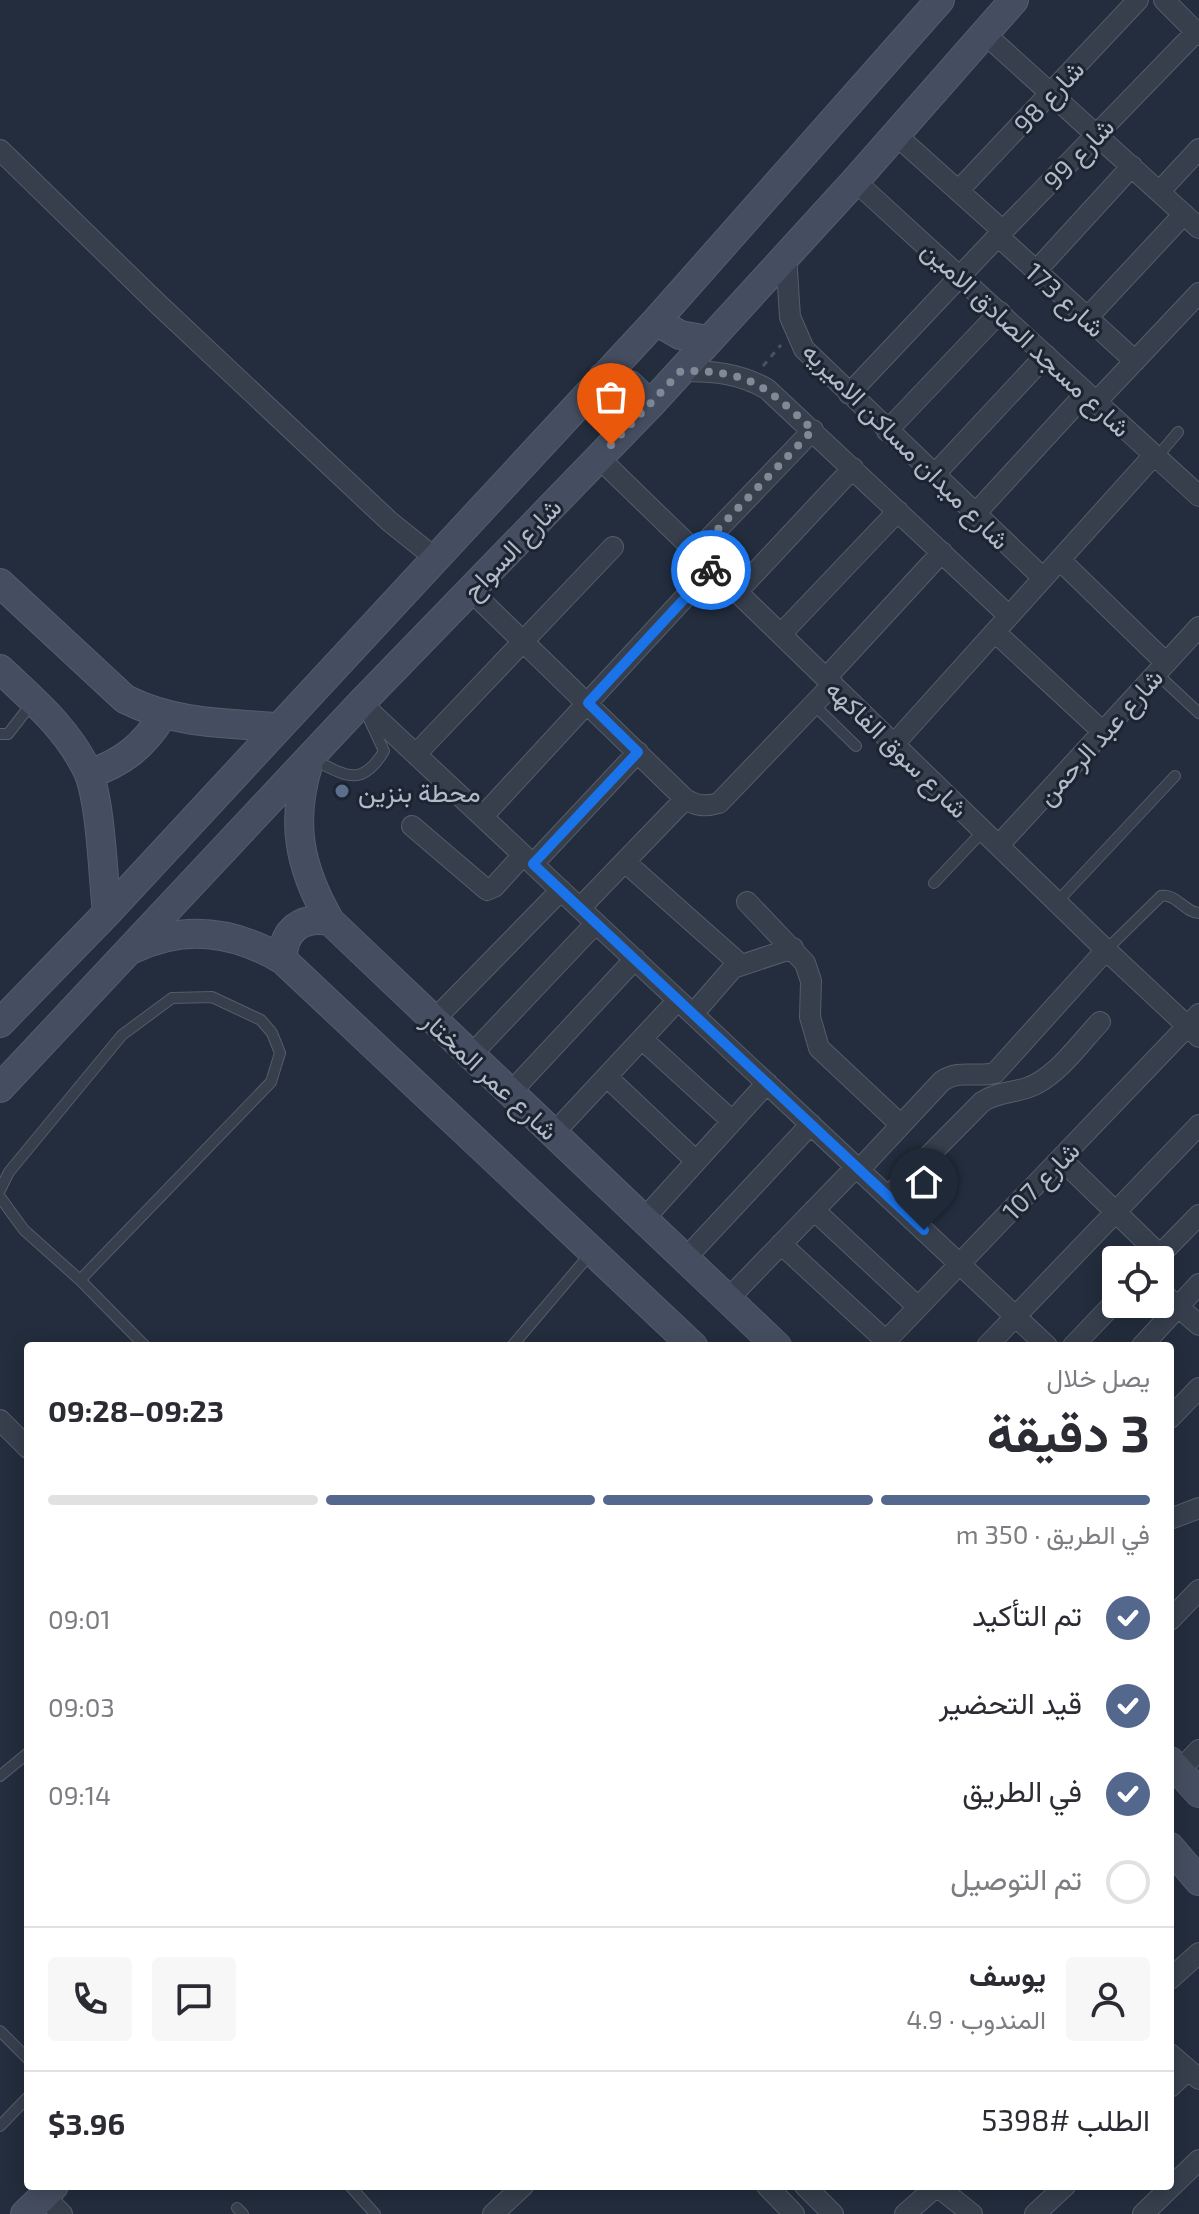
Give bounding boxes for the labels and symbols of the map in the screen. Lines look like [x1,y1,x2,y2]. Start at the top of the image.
street label: شارع 98 [1006,53,1093,142]
street label: شارع 99 [1036,111,1123,198]
street label: شارع مسجد الصادق الامين [914,233,1138,446]
street label: شارع 173 [1017,255,1112,346]
street label: شارع ميدان مساكن الاميريه [794,335,1017,558]
pin [577,363,645,445]
street label: شارع السواح [455,491,570,608]
courier [671,530,751,610]
street label: شارع عبد الرحمن [1030,661,1171,813]
street label: شارع سوق الفاكهه [818,673,975,826]
place label: محطة بنزين [358,776,481,809]
marker: محطة بنزين [333,782,351,800]
street label: شارع عمر المختار [413,1004,565,1149]
street label: شارع 107 [995,1134,1088,1229]
pin [890,1148,958,1230]

